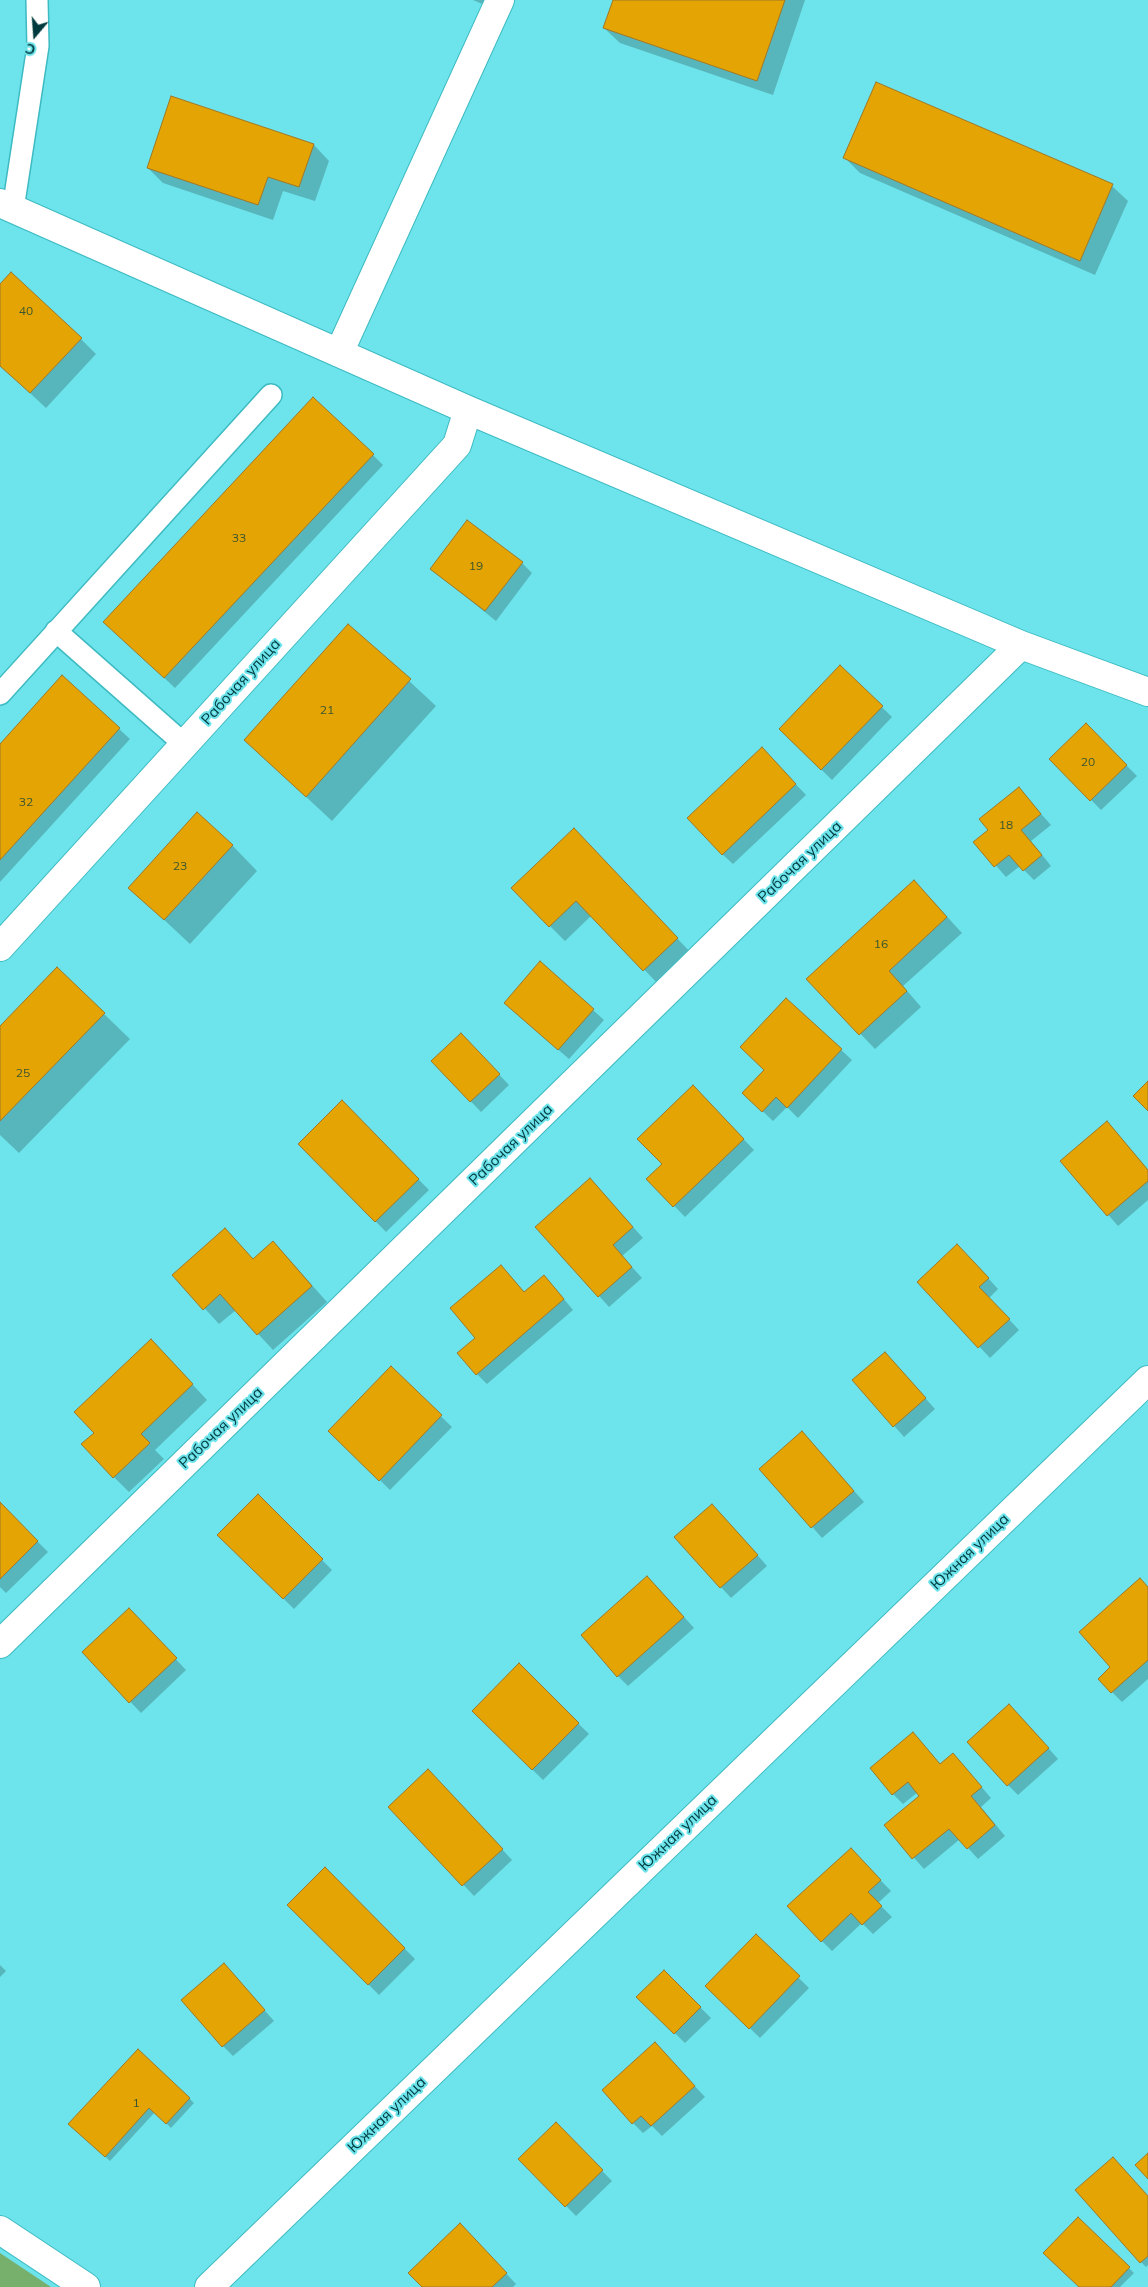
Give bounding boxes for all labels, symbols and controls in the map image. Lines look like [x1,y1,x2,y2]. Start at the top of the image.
north arrow [10,10,60,60]
text: С [23,39,38,59]
house number: 40 [19,304,33,318]
house number: 33 [232,531,246,545]
house number: 19 [469,559,483,573]
street label: Рабочая улица [198,635,284,729]
house number: 21 [320,703,334,717]
house number: 20 [1081,755,1095,769]
house number: 32 [19,795,33,809]
street label: Рабочая улица [754,817,846,907]
house number: 18 [999,818,1013,832]
house number: 23 [173,859,187,873]
house number: 16 [874,937,888,951]
house number: 25 [16,1066,30,1080]
street label: Рабочая улица [465,1100,557,1190]
street label: Рабочая улица [175,1383,267,1473]
street label: Южная улица [927,1510,1013,1594]
street label: Южная улица [635,1791,721,1875]
street label: Южная улица [344,2073,430,2157]
house number: 1 [132,2096,140,2110]

